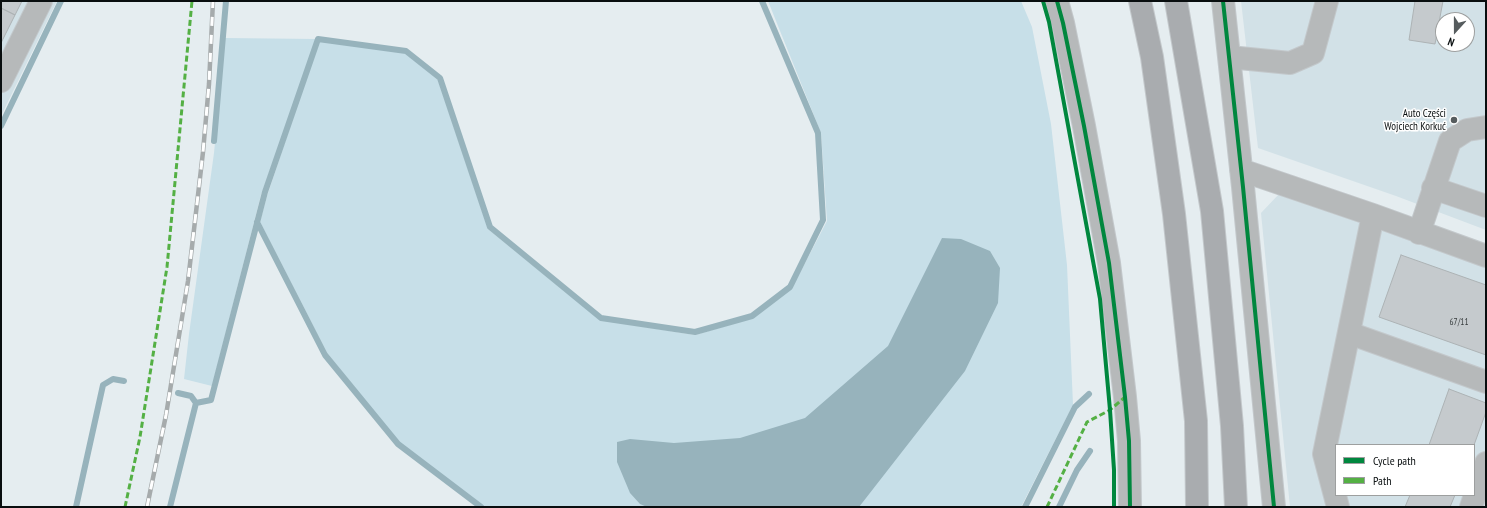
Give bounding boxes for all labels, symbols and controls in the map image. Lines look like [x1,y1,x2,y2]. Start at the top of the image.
north arrow [1435,12,1475,52]
text: N [1446,35,1456,50]
place label: Auto Części Wojciech Korkuć [1384,107,1446,133]
marker: Auto Części Wojciech Korkuć [1449,115,1459,125]
house number: 67/11 [1450,317,1468,327]
legend [1335,444,1475,496]
text: Cycle path [1373,453,1416,468]
text: Path [1373,473,1391,488]

